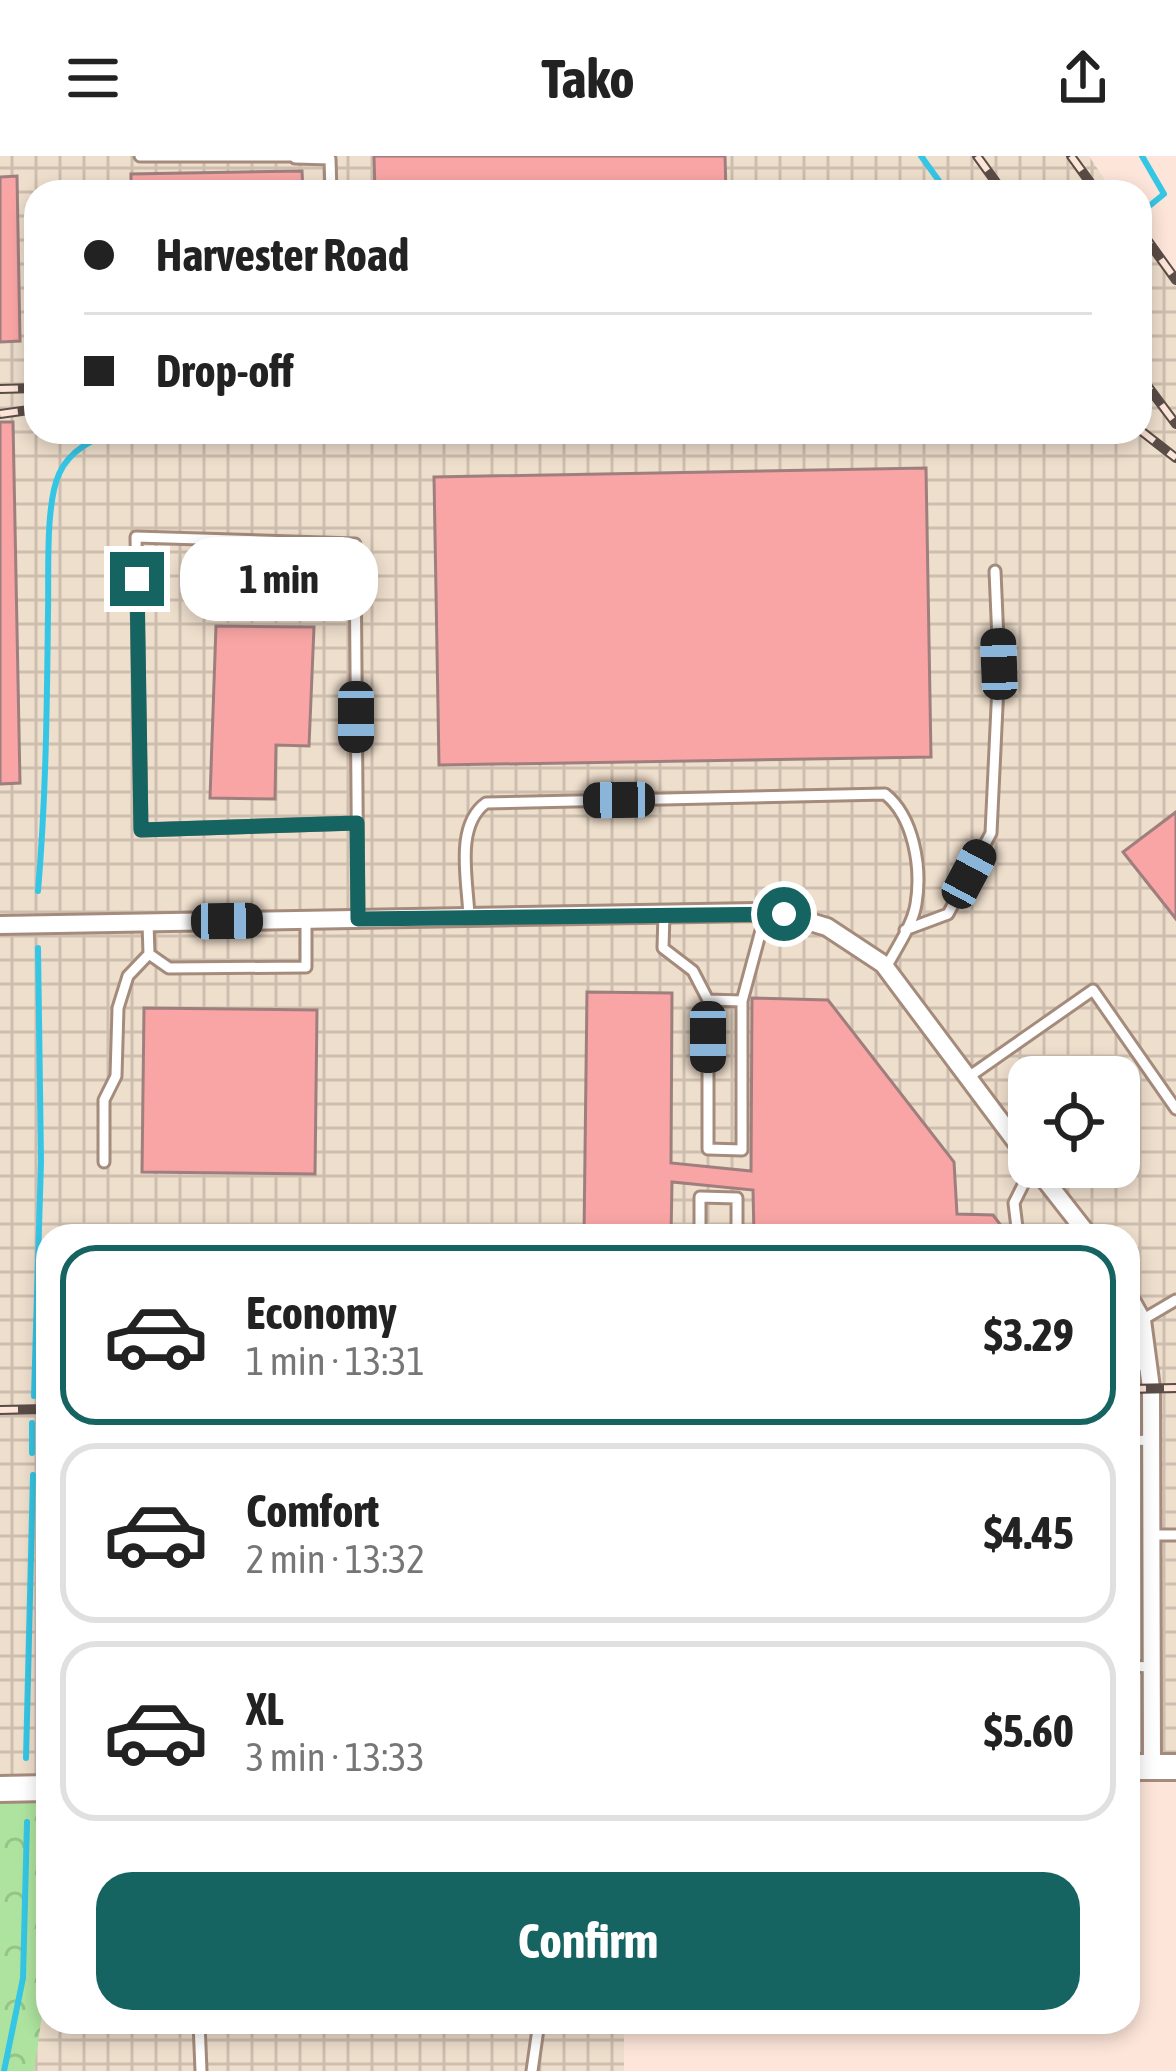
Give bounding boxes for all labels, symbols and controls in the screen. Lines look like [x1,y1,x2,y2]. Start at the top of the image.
icon: menu [60,45,126,111]
icon: share [1050,45,1116,111]
text: Tako [541,48,635,109]
text: Harvester Road [156,229,409,281]
text: Drop-off [156,345,294,397]
callout: 1 min [179,537,377,621]
route end [110,552,164,606]
text: 1 min [239,557,319,601]
car [980,627,1018,701]
car [338,681,374,753]
car [583,781,655,819]
car [936,834,1002,914]
route start [757,887,811,941]
car [191,902,263,940]
car [690,1001,726,1073]
map controls [1008,1056,1140,1188]
button: locate [1008,1056,1140,1188]
icon: car [102,1281,210,1389]
text: Economy [246,1287,397,1339]
text: $3.29 [984,1309,1074,1361]
text: 1 min · 13:31 [246,1339,425,1383]
icon: car [102,1479,210,1587]
text: Comfort [246,1485,379,1537]
text: $4.45 [984,1507,1074,1559]
text: 2 min · 13:32 [246,1537,425,1581]
icon: car [102,1677,210,1785]
text: XL [246,1683,284,1735]
text: $5.60 [984,1705,1074,1757]
text: 3 min · 13:33 [246,1735,425,1779]
button: Confirm [96,1872,1080,2010]

